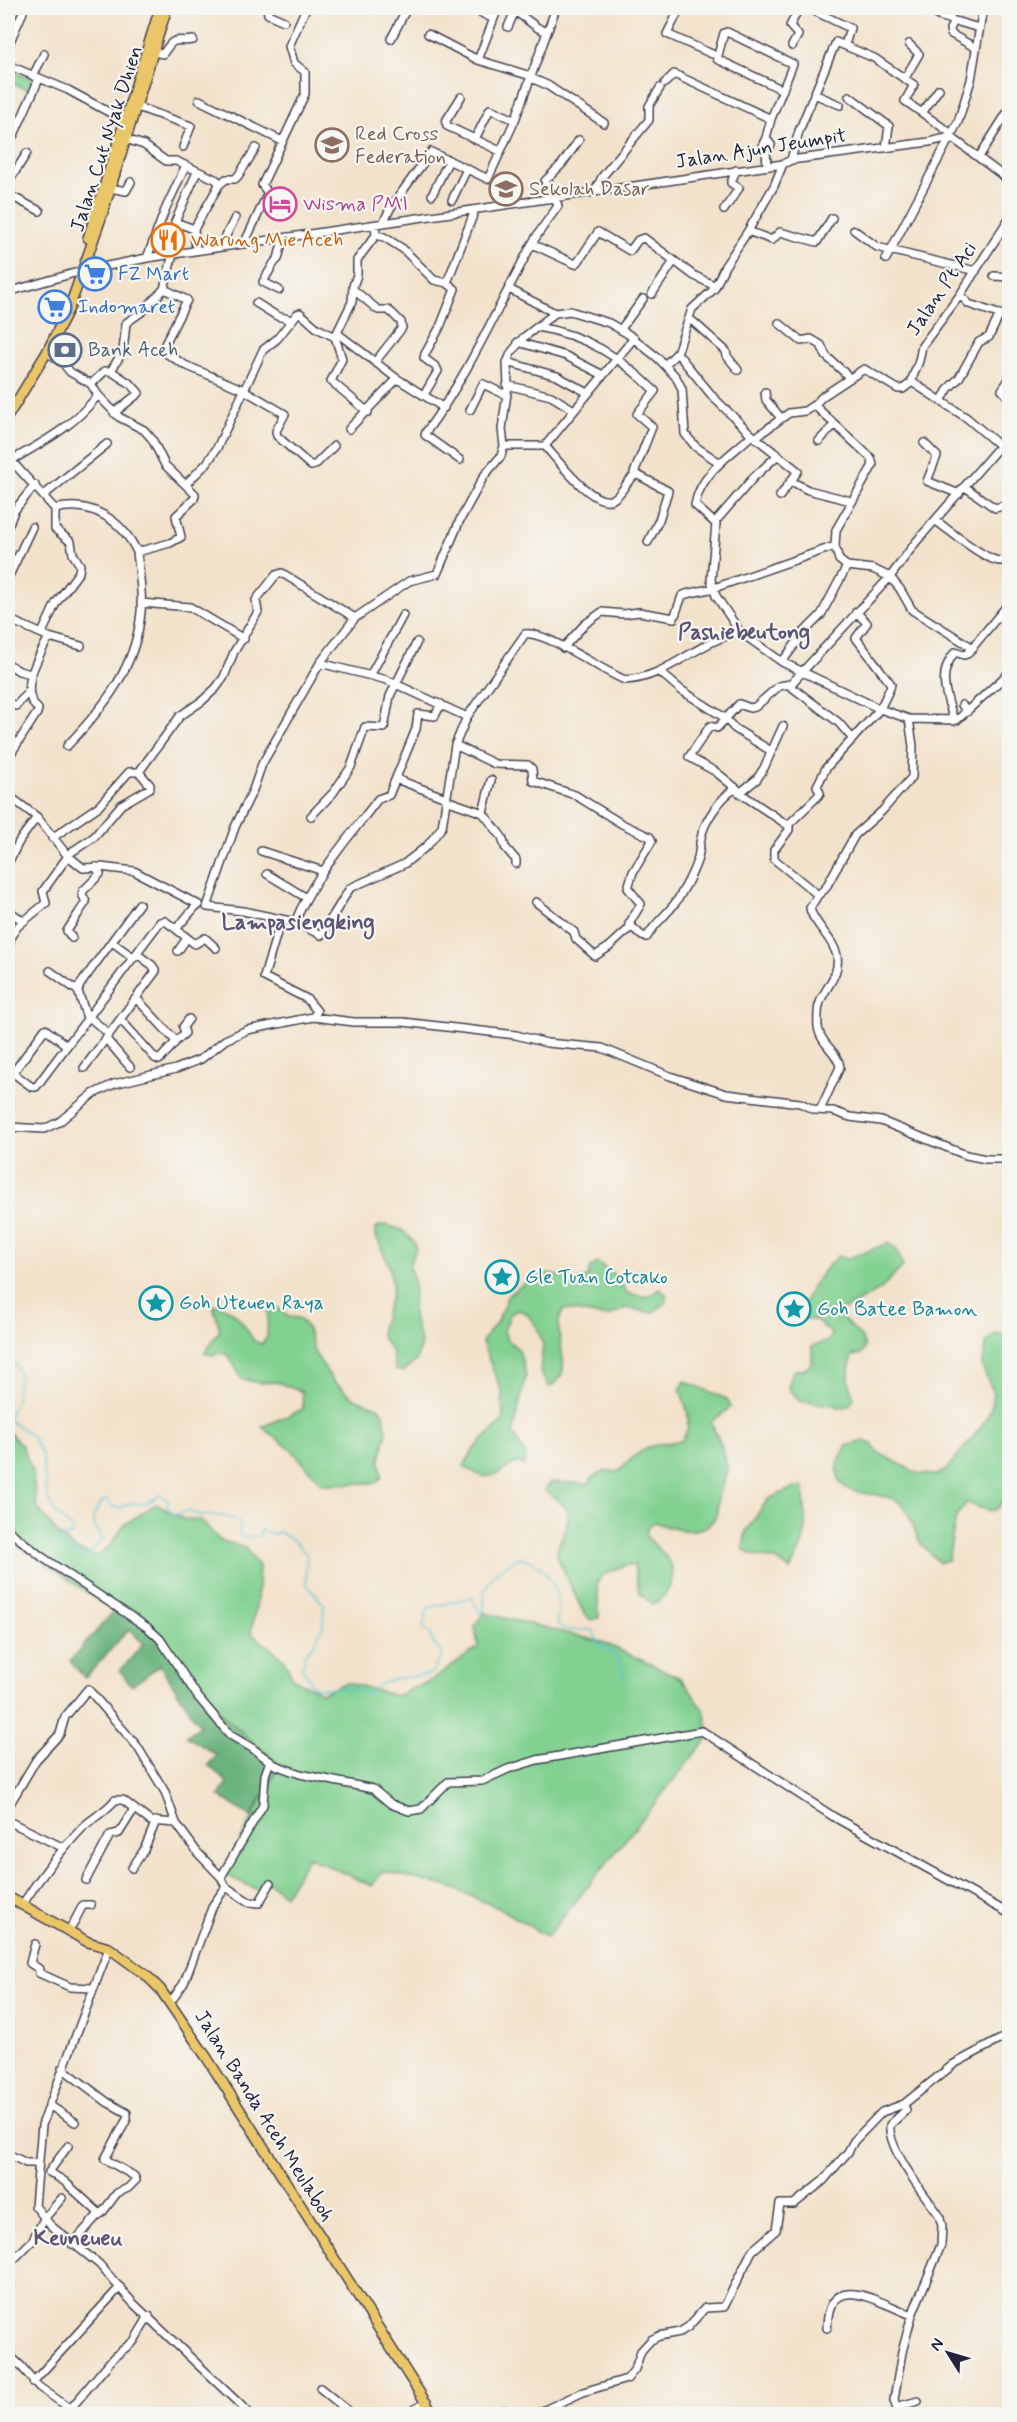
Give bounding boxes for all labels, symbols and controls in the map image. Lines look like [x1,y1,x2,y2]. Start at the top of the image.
street label: Jalan Cut Nyak Dhien [64,42,150,236]
place label: Red Cross Federation [355,121,446,171]
street label: Jalan Ajun Jeumpit [674,122,848,176]
school or university icon: Red Cross Federation [314,127,350,163]
school or university icon: Sekolah Dasar [488,171,524,207]
place label: Sekolah Dasar [529,176,650,203]
hotel icon: Wisma PMI [262,186,298,222]
place label: Wisma PMI [303,191,408,218]
restaurant icon: Warung Mie Aceh [150,222,186,258]
place label: Warung Mie Aceh [191,227,343,254]
street label: Jalan Pt Aci [901,237,983,341]
supermarket icon: FZ Mart [77,256,113,292]
place label: FZ Mart [118,261,189,288]
supermarket icon: Indomaret [37,289,73,325]
place label: Indomaret [78,294,175,321]
bank icon: Bank Aceh [47,332,83,368]
place label: Bank Aceh [88,337,178,364]
district label: Pashiebeutong [678,619,810,650]
district label: Lampasiengking [221,909,375,940]
place icon: Gle Tuan Cotcako [484,1259,520,1295]
place label: Gle Tuan Cotcako [525,1264,668,1291]
place icon: Goh Uteuen Raya [138,1285,174,1321]
place label: Goh Uteuen Raya [179,1290,324,1317]
place icon: Goh Batee Bamon [776,1291,812,1327]
place label: Goh Batee Bamon [817,1296,977,1323]
street label: Jalan Banda Aceh Meulaboh [188,2005,340,2227]
district label: Keuneueu [33,2225,123,2253]
north arrow [918,2323,978,2383]
text: N [926,2334,949,2355]

